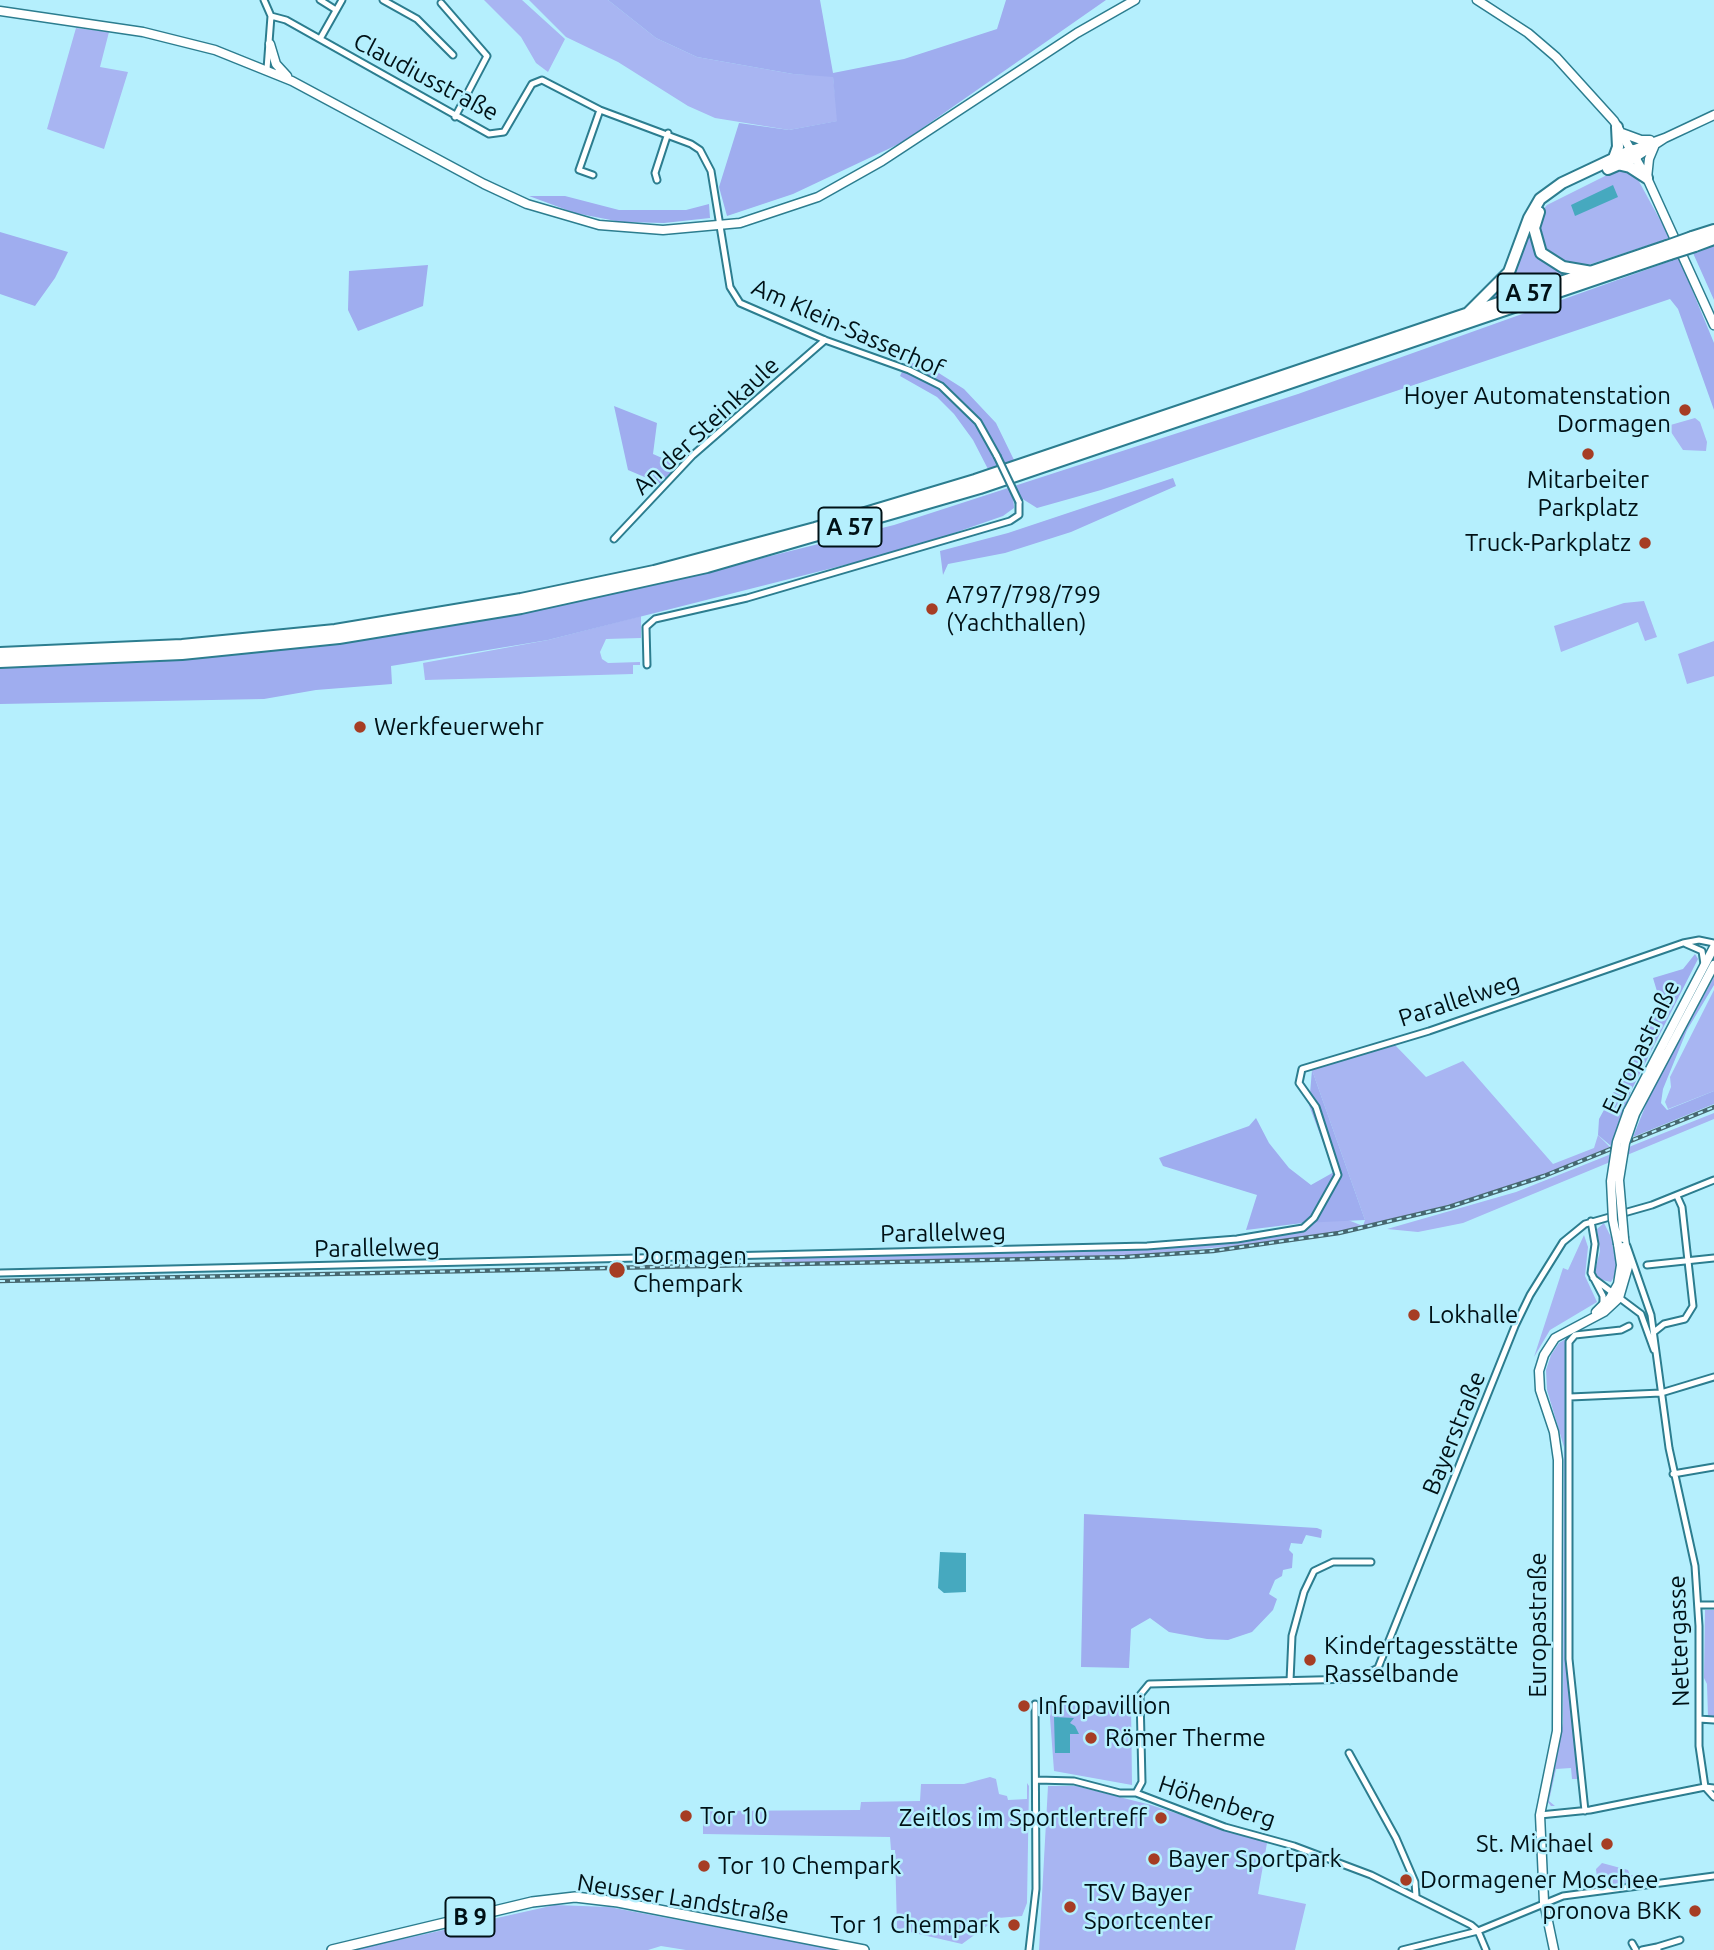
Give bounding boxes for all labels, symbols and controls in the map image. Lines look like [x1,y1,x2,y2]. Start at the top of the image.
street label: Claudiusstraße [349,27,503,127]
street label: Am Klein-Sasserhof [747,273,949,383]
road number: A 57 [1498,274,1560,312]
street label: An der Steinkaule [627,351,785,501]
place label: Hoyer Automatenstation Dormagen [1404,382,1671,438]
marker: Hoyer Automatenstation Dormagen [1677,402,1693,418]
marker: Mitarbeiter Parkplatz [1580,446,1596,462]
place label: Mitarbeiter Parkplatz [1527,466,1649,522]
road number: A 57 [818,508,882,547]
place label: Truck-Parkplatz [1465,529,1631,557]
marker: Truck-Parkplatz [1637,535,1653,551]
place label: A797/798/799 (Yachthallen) [946,581,1101,637]
marker: A797/798/799 (Yachthallen) [924,601,940,617]
place label: Werkfeuerwehr [374,713,544,741]
marker: Werkfeuerwehr [352,719,368,735]
street label: Parallelweg [1395,967,1523,1033]
street label: Europastraße [1596,975,1686,1119]
street label: Parallelweg [880,1218,1006,1248]
street label: Parallelweg [314,1233,440,1263]
place label: Dormagen Chempark [633,1242,747,1298]
marker: Dormagen Chempark [607,1260,627,1280]
place label: Lokhalle [1428,1301,1518,1329]
marker: Lokhalle [1406,1307,1422,1323]
street label: Bayerstraße [1416,1367,1492,1499]
street label: Europastraße [1524,1552,1552,1698]
street label: Nettergasse [1662,1575,1696,1707]
place label: Kindertagesstätte Rasselbande [1324,1632,1518,1688]
marker: Kindertagesstätte Rasselbande [1302,1652,1318,1668]
place label: Infopavillion [1038,1692,1171,1720]
marker: Infopavillion [1016,1698,1032,1714]
place label: Römer Therme [1105,1724,1266,1752]
marker: Römer Therme [1083,1730,1099,1746]
street label: Höhenberg [1155,1770,1279,1834]
place label: Tor 10 [700,1802,768,1830]
place label: Zeitlos im Sportlertreff [899,1804,1147,1832]
marker: Tor 10 [678,1808,694,1824]
marker: Zeitlos im Sportlertreff [1153,1810,1169,1826]
place label: St. Michael [1476,1830,1593,1858]
marker: St. Michael [1599,1836,1615,1852]
place label: Bayer Sportpark [1168,1845,1342,1873]
marker: Bayer Sportpark [1146,1851,1162,1867]
place label: Tor 10 Chempark [718,1852,901,1880]
marker: Tor 10 Chempark [696,1858,712,1874]
place label: Dormagener Moschee [1420,1866,1658,1894]
street label: Neusser Landstraße [575,1868,791,1930]
marker: Dormagener Moschee [1398,1872,1414,1888]
place label: TSV Bayer Sportcenter [1084,1879,1213,1935]
place label: pronova BKK [1542,1897,1681,1925]
road number: B 9 [446,1898,494,1936]
marker: TSV Bayer Sportcenter [1062,1899,1078,1915]
marker: pronova BKK [1687,1903,1703,1919]
place label: Tor 1 Chempark [830,1911,1000,1939]
marker: Tor 1 Chempark [1006,1917,1022,1933]

